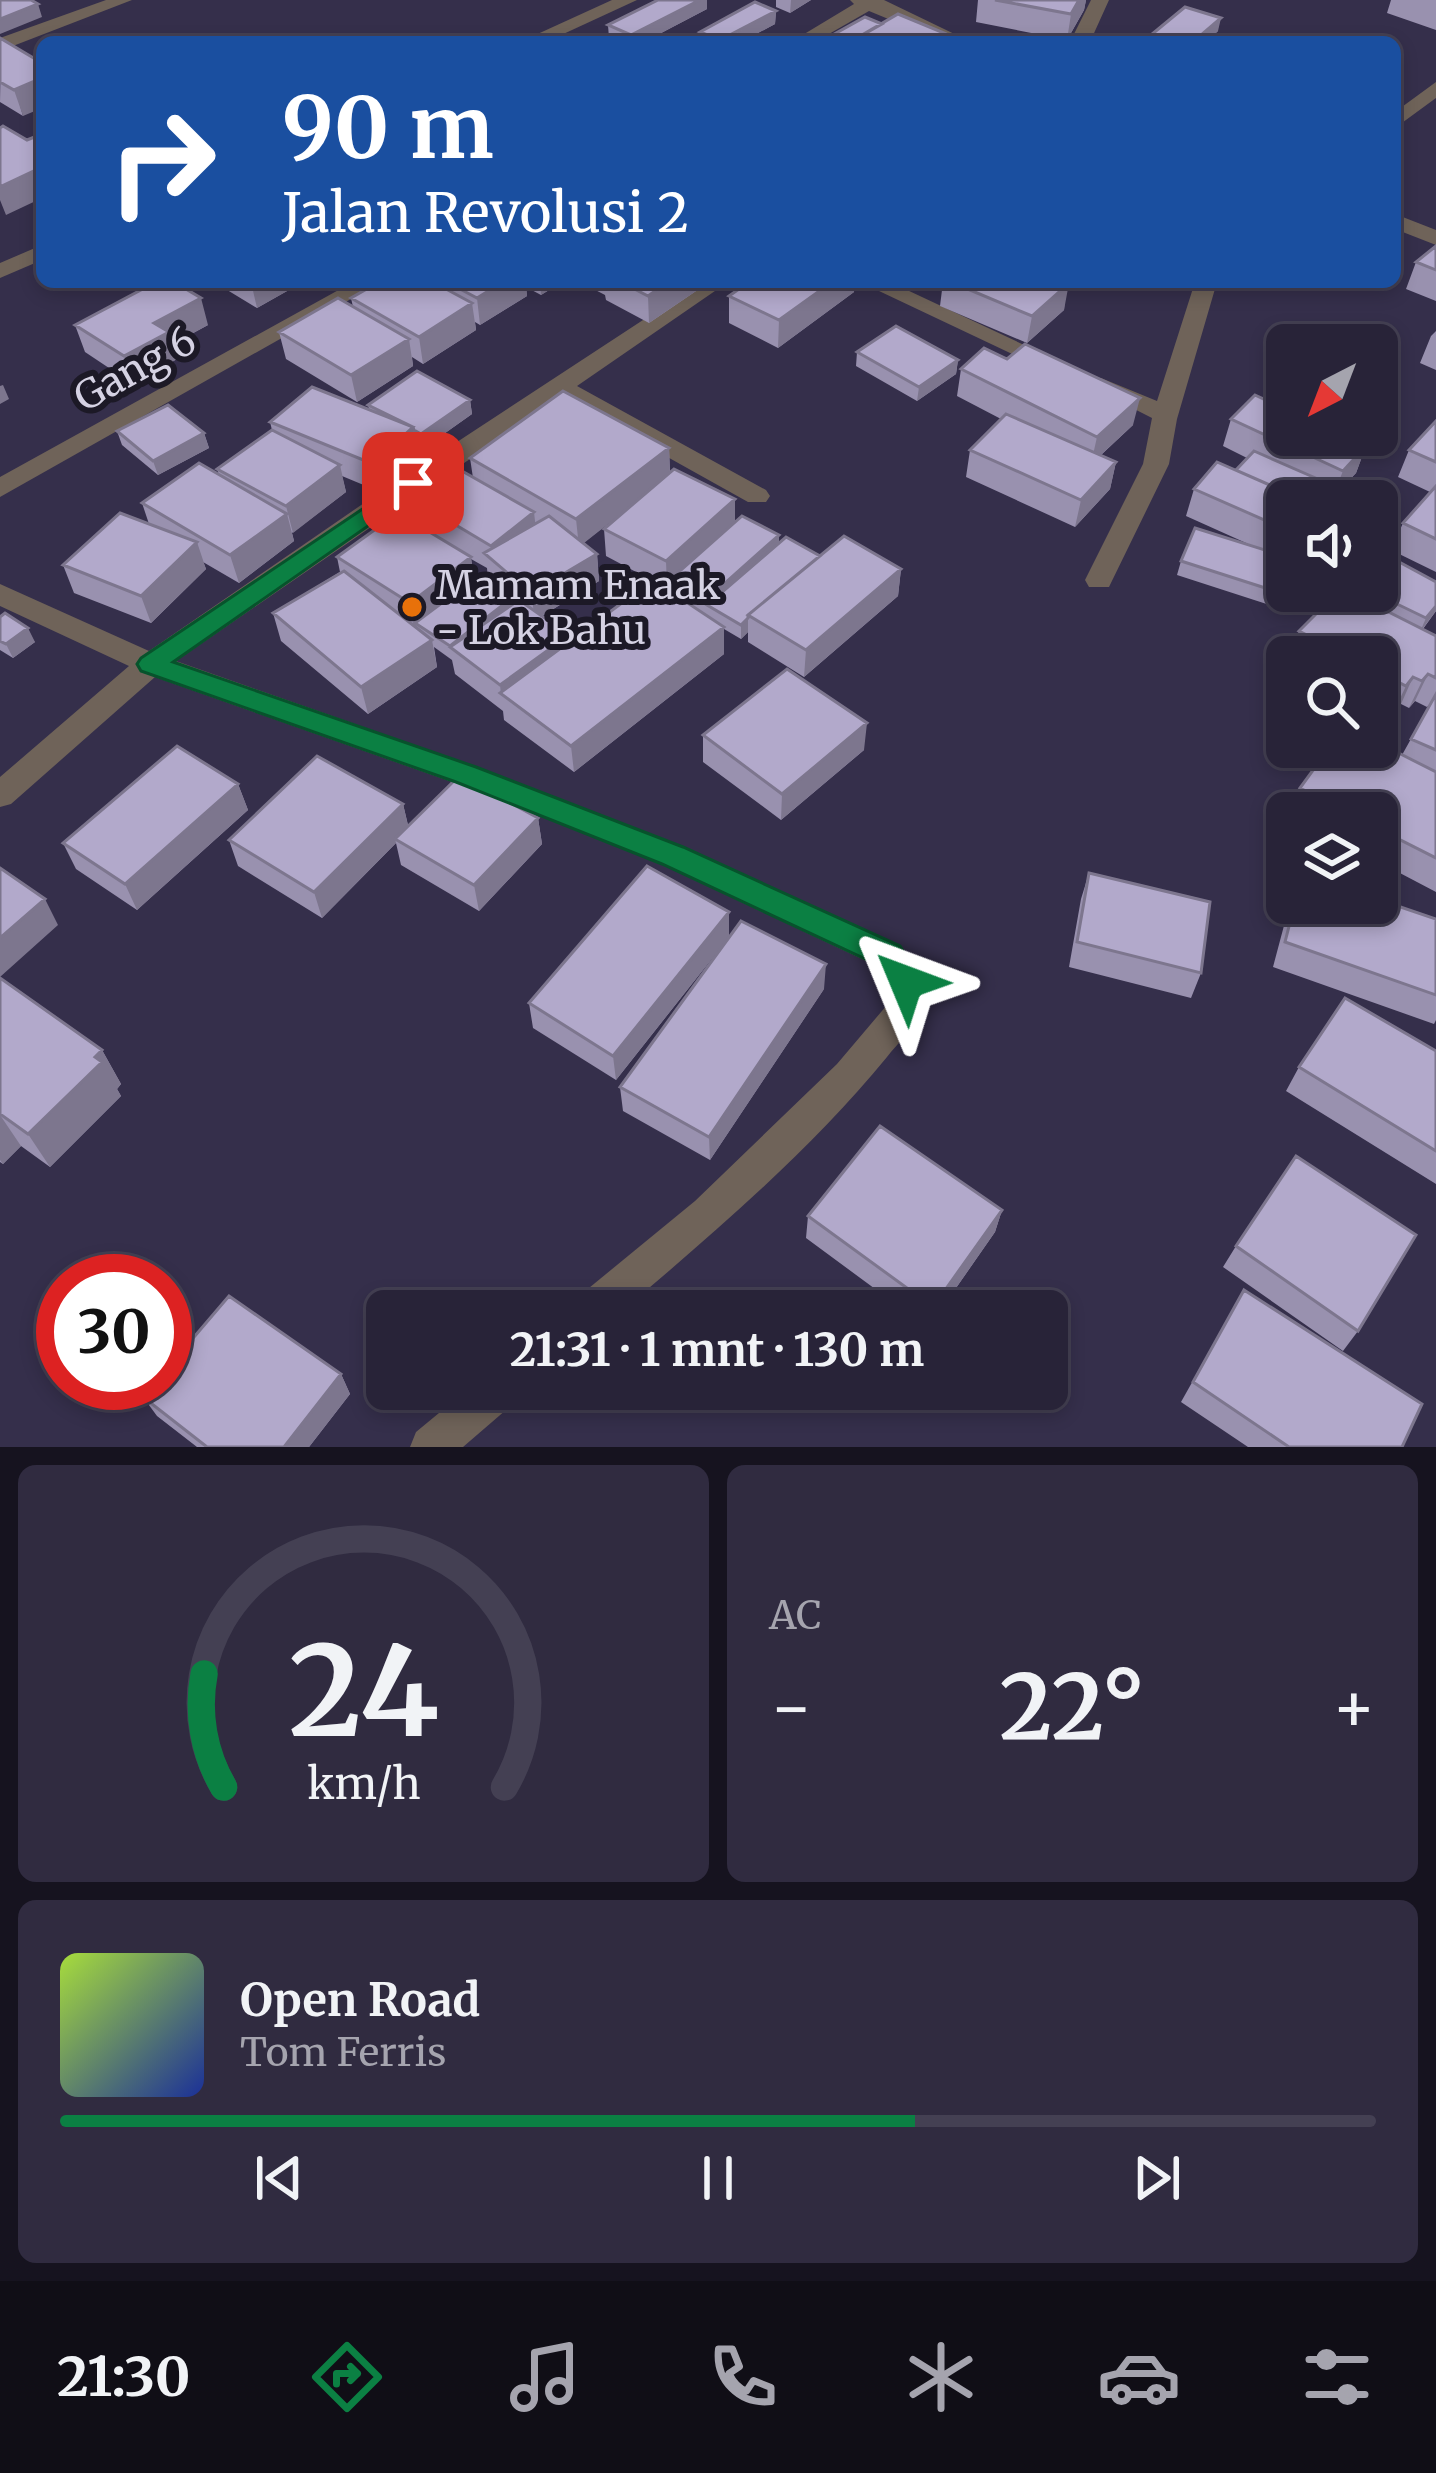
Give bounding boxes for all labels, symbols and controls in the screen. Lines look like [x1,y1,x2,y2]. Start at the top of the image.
text: 90 m [282,75,494,181]
icon: right [84,84,240,240]
text: Jalan Revolusi 2 [282,179,689,247]
street label: Gang 6 [66,316,204,422]
north arrow [1266,324,1398,456]
map controls [1266,324,1398,924]
pin [362,432,464,534]
icon: arrive [380,450,446,516]
button: sound [1266,480,1398,612]
place label: Mamam Enaak - Lok Bahu [436,561,721,655]
marker: Mamam Enaak - Lok Bahu [399,594,425,620]
button: search [1266,636,1398,768]
button: layers [1266,792,1398,924]
position arrow [843,919,969,1045]
speed limit sign: 30 [36,1254,192,1410]
text: 21:31 · 1 mnt · 130 m [510,1322,924,1378]
text: AC [769,1591,821,1640]
text: 24 [288,1613,439,1770]
text: 22° [1000,1650,1145,1764]
text: − [769,1666,813,1749]
text: + [1332,1666,1376,1749]
text: km/h [307,1756,420,1810]
text: Open Road [240,1972,480,2028]
text: Tom Ferris [240,2028,446,2077]
icon: previous [246,2145,312,2211]
icon: pause [685,2145,751,2211]
icon: next [1124,2145,1190,2211]
icon: directions [305,2335,389,2419]
icon: music [503,2335,587,2419]
icon: phone [701,2335,785,2419]
icon: climate [899,2335,983,2419]
icon: car [1097,2335,1181,2419]
icon: filters [1295,2335,1379,2419]
text: 21:30 [57,2343,190,2411]

